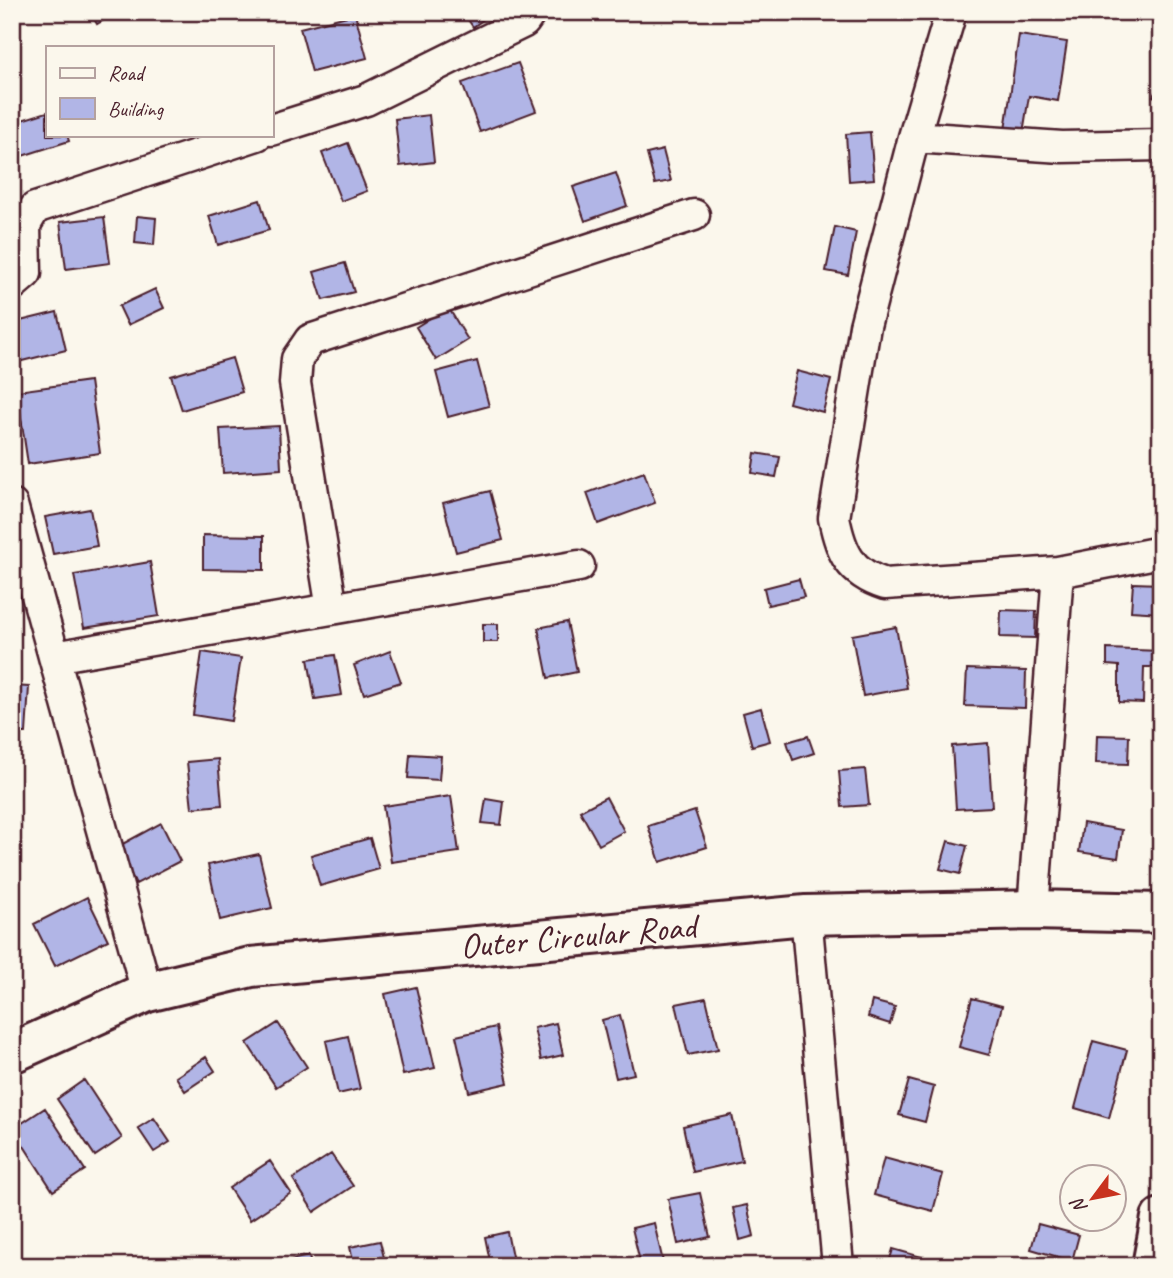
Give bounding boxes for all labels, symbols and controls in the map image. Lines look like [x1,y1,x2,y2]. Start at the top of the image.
legend [46,46,273,136]
text: Road [108,60,147,86]
text: Building [108,96,165,122]
street label: Outer Circular Road [458,903,703,969]
north arrow [1058,1162,1128,1232]
text: N [1064,1192,1093,1218]

